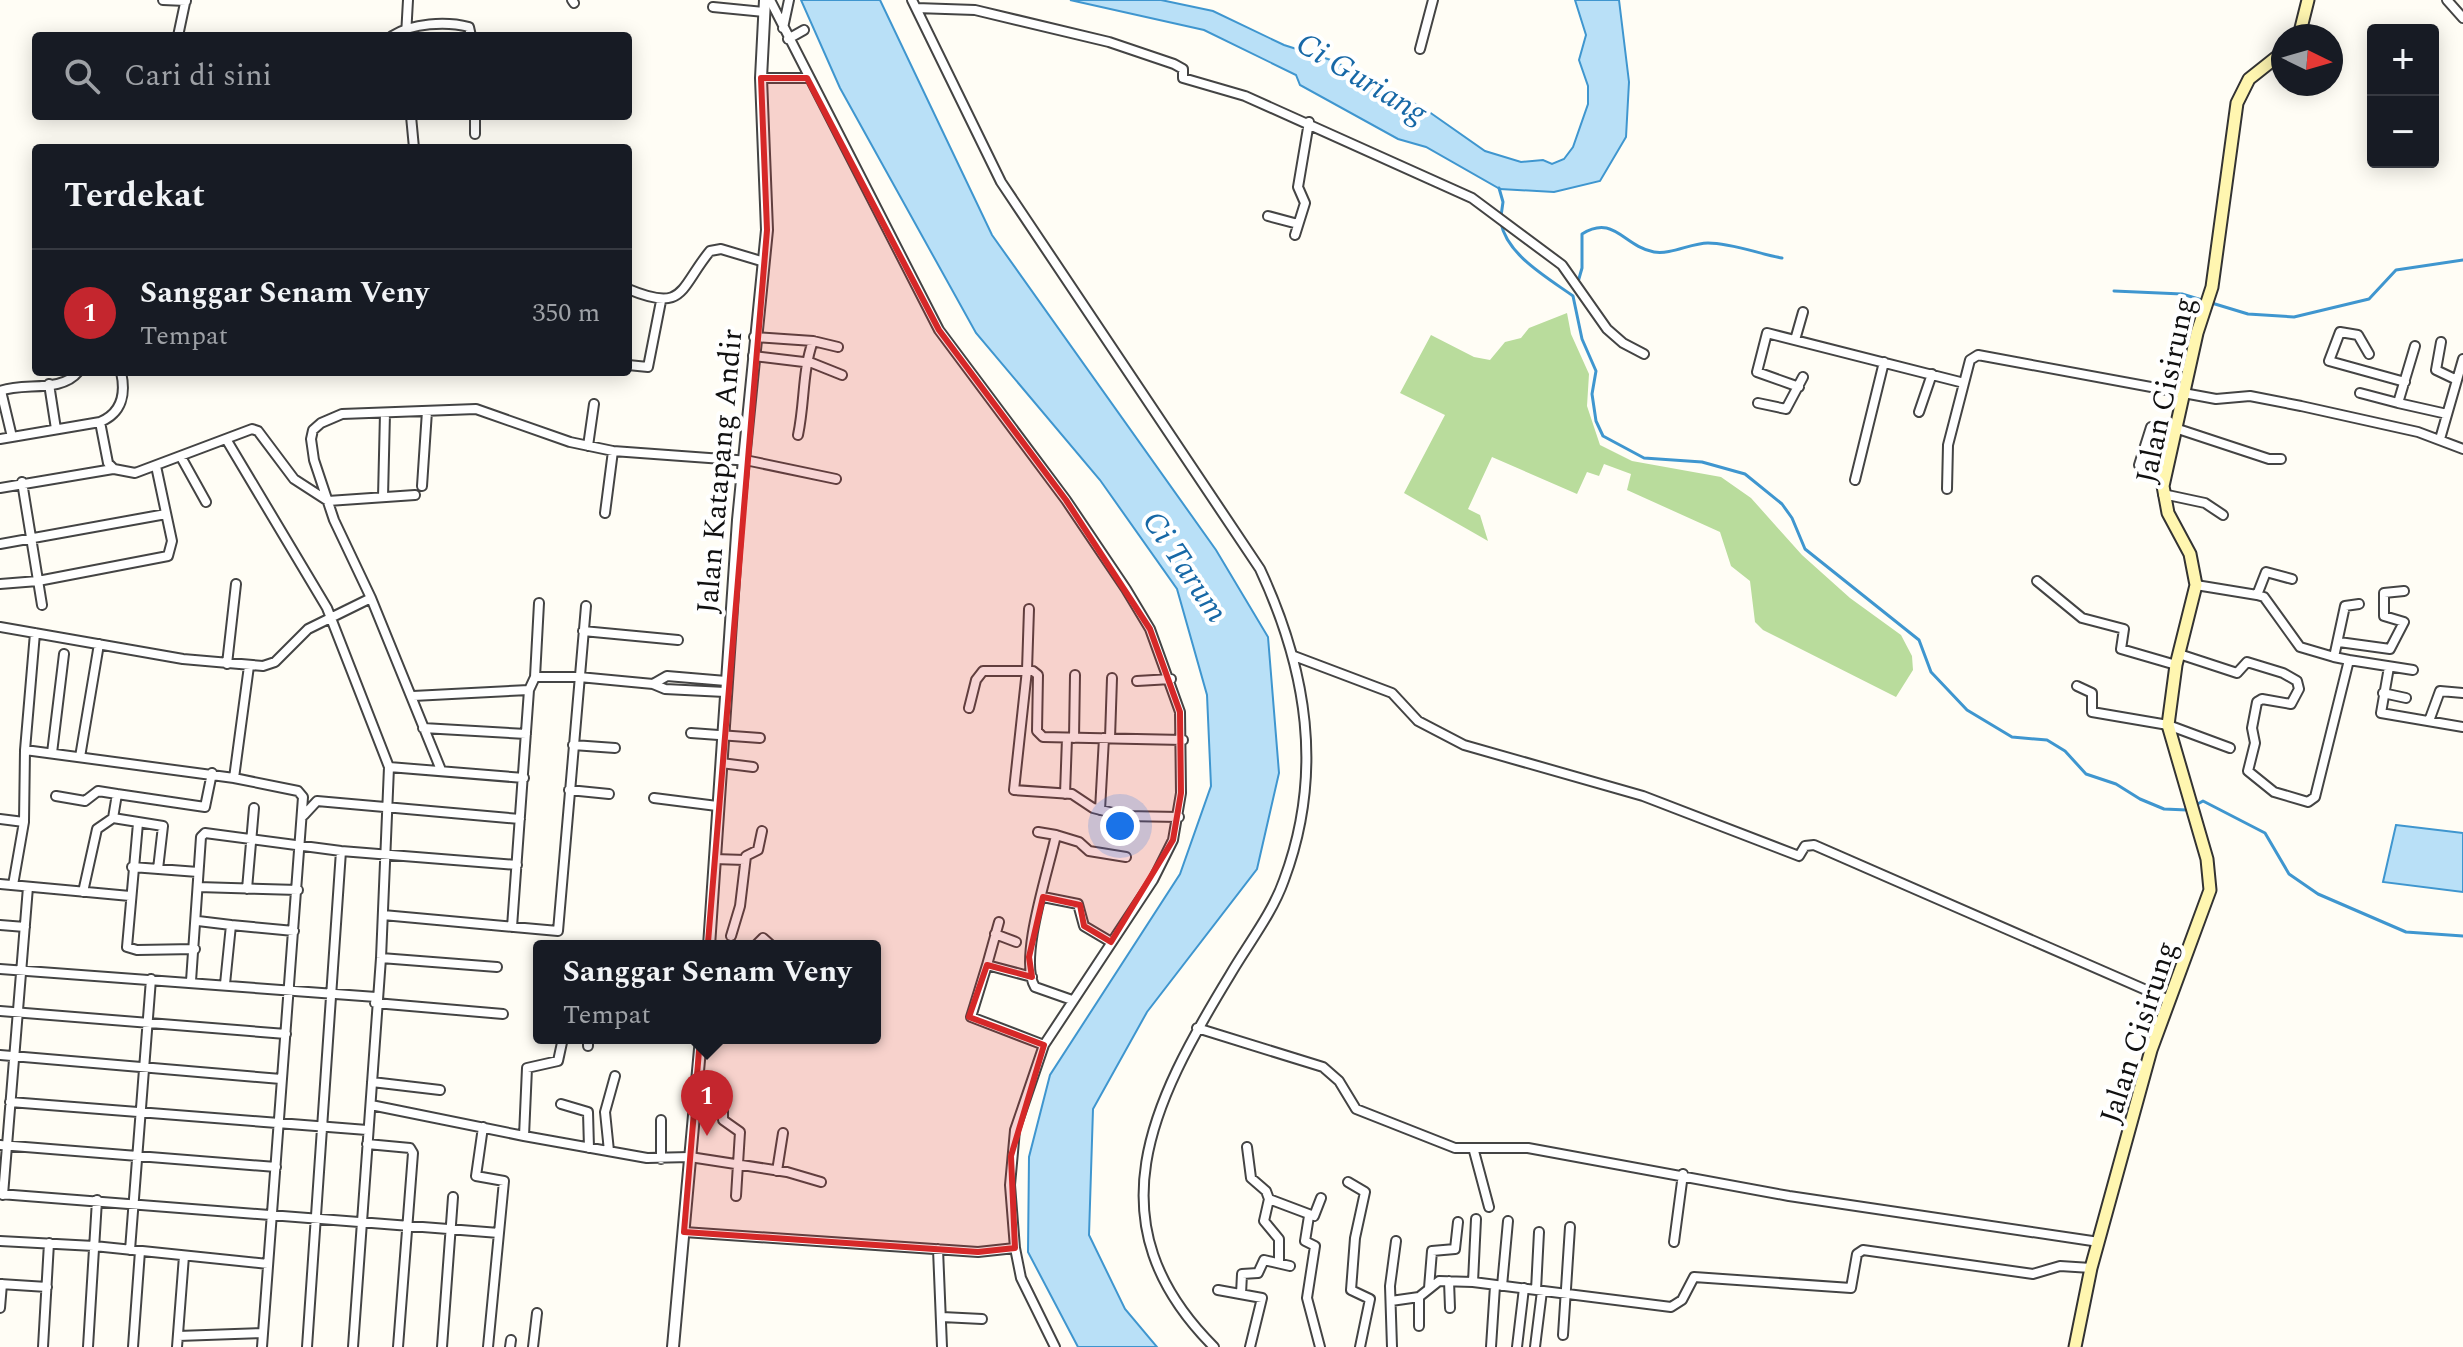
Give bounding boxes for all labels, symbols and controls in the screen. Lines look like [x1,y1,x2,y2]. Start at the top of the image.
water label: Ci Guriang [1286,20,1437,137]
north arrow [2271,24,2343,96]
map controls [2367,24,2439,168]
button: + [2367,24,2439,96]
search box [32,32,632,120]
text: Cari di sini [124,53,272,99]
icon: search [60,54,104,98]
button: − [2367,96,2439,168]
text: Terdekat [64,170,205,222]
text: Sanggar Senam Veny [140,270,429,316]
text: 1 [83,293,97,333]
text: 350 m [532,293,600,333]
street label: Jalan Cisirung [2124,293,2208,488]
text: Tempat [140,316,228,356]
street label: Jalan Katapang Andir [685,327,755,615]
water label: Ci Tarum [1129,501,1240,633]
your location [1100,806,1140,846]
street label: Jalan Cisirung [2088,935,2190,1130]
popup [533,940,881,1044]
text: Sanggar Senam Veny [563,949,851,995]
text: Tempat [563,995,651,1035]
pin: 1 [681,1070,733,1136]

